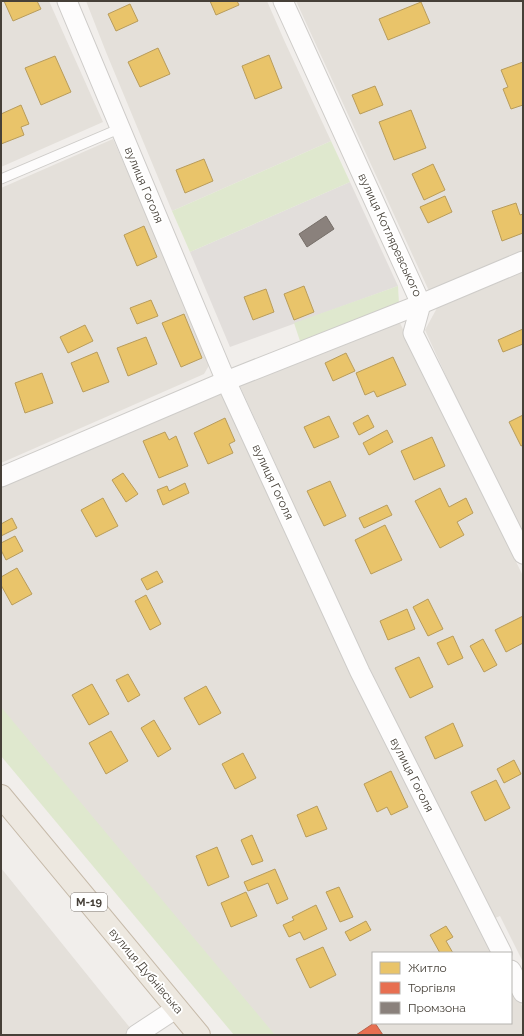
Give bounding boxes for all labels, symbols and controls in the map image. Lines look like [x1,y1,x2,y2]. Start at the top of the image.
street label: вулиця Гоголя [122,145,166,225]
street label: вулиця Котляревського [355,171,425,299]
street label: вулиця Гоголя [249,442,297,522]
street label: вулиця Гоголя [387,736,437,814]
road number: М-19 [71,893,107,911]
street label: вулиця Дубнівська [106,925,186,1017]
legend [372,952,512,1024]
text: Житло [408,961,447,975]
text: Торгівля [408,981,455,995]
text: Промзона [408,1001,466,1015]

